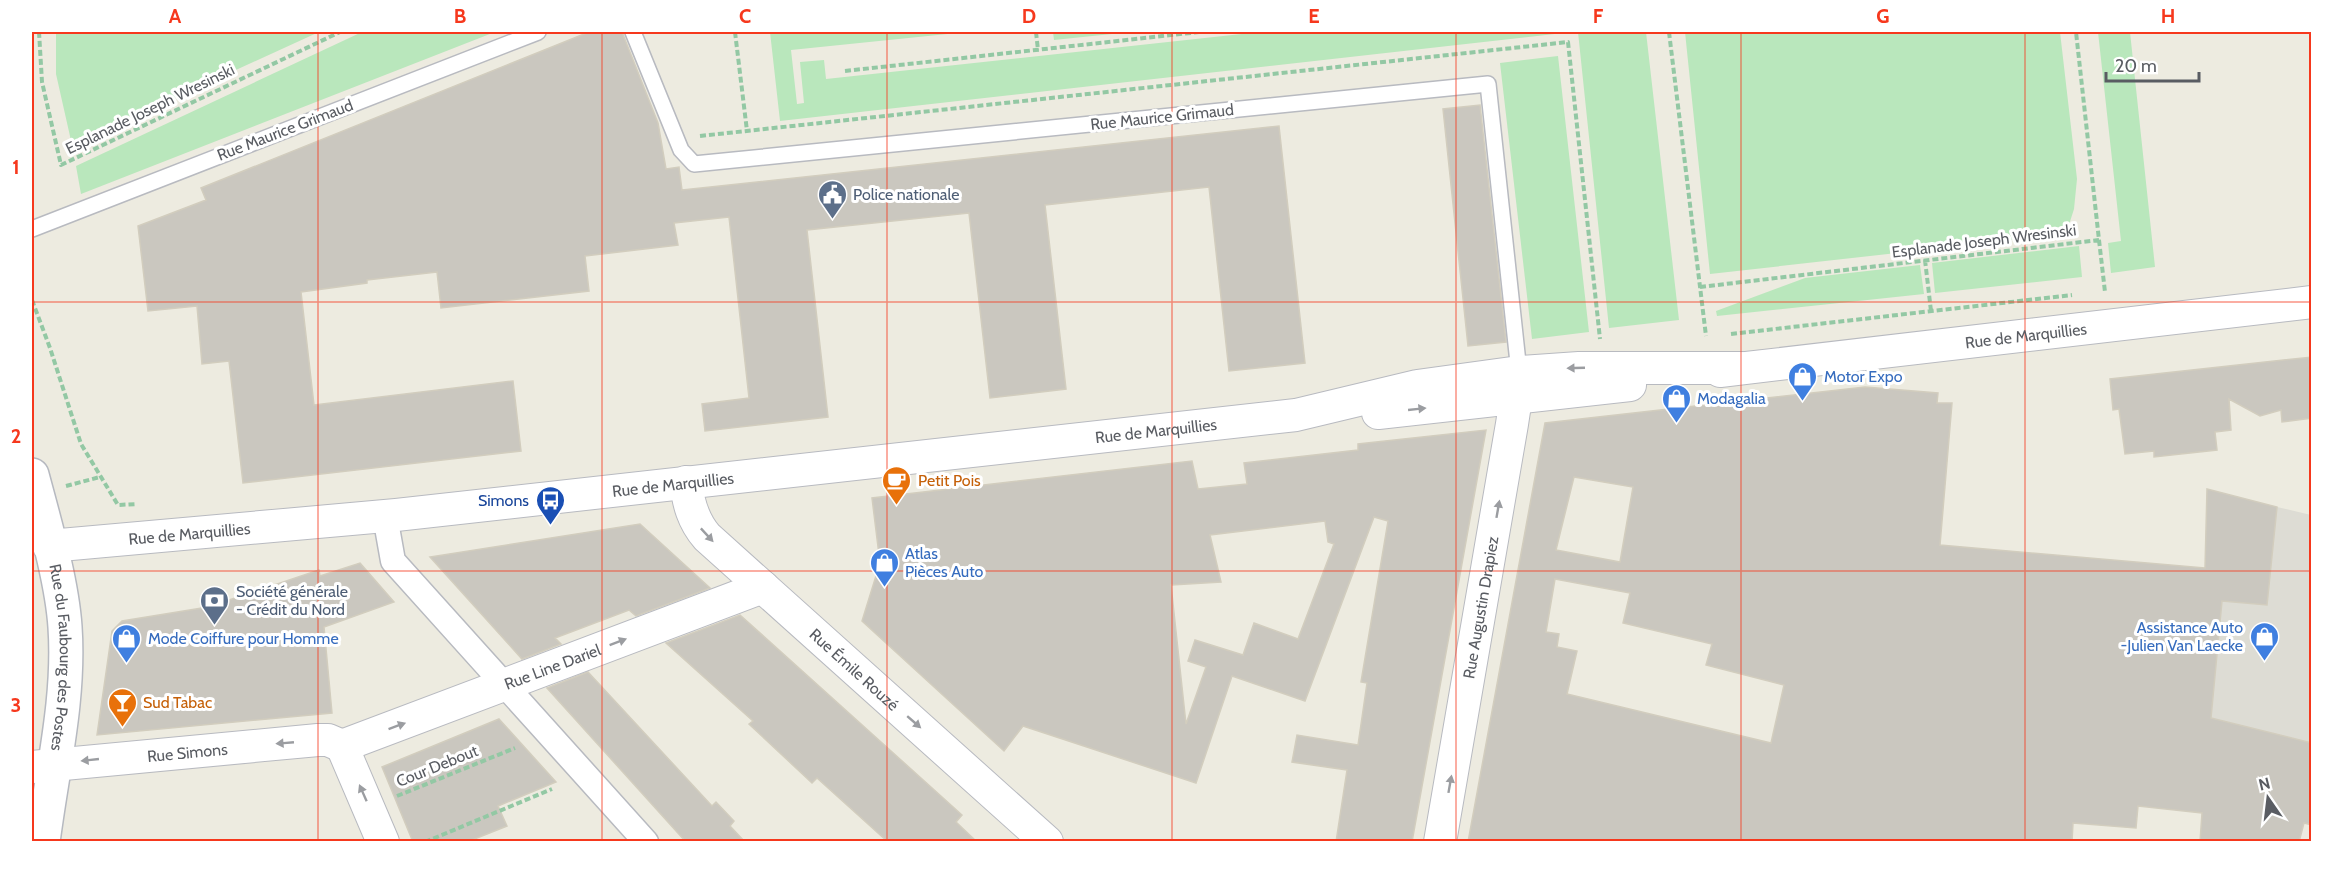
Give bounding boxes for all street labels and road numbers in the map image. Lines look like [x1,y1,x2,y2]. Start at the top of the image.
street label: Esplanade Joseph Wresinski [62,60,238,158]
street label: Rue Maurice Grimaud [214,95,356,165]
street label: Rue Maurice Grimaud [1089,100,1235,134]
street label: Esplanade Joseph Wresinski [1891,220,2077,262]
street label: Rue de Marquillies [1964,319,2088,352]
street label: Rue de Marquillies [1094,414,1218,447]
street label: Rue de Marquillies [611,468,735,500]
street label: Rue de Marquillies [128,519,252,548]
street label: Rue Augustin Drapiez [1459,534,1502,680]
street label: Rue du Faubourg des Postes [46,562,75,753]
street label: Rue Émile Rouzé [806,624,903,714]
street label: Rue Line Dariel [502,640,604,693]
street label: Rue Simons [146,739,229,766]
street label: Cour Debout [393,741,481,791]

